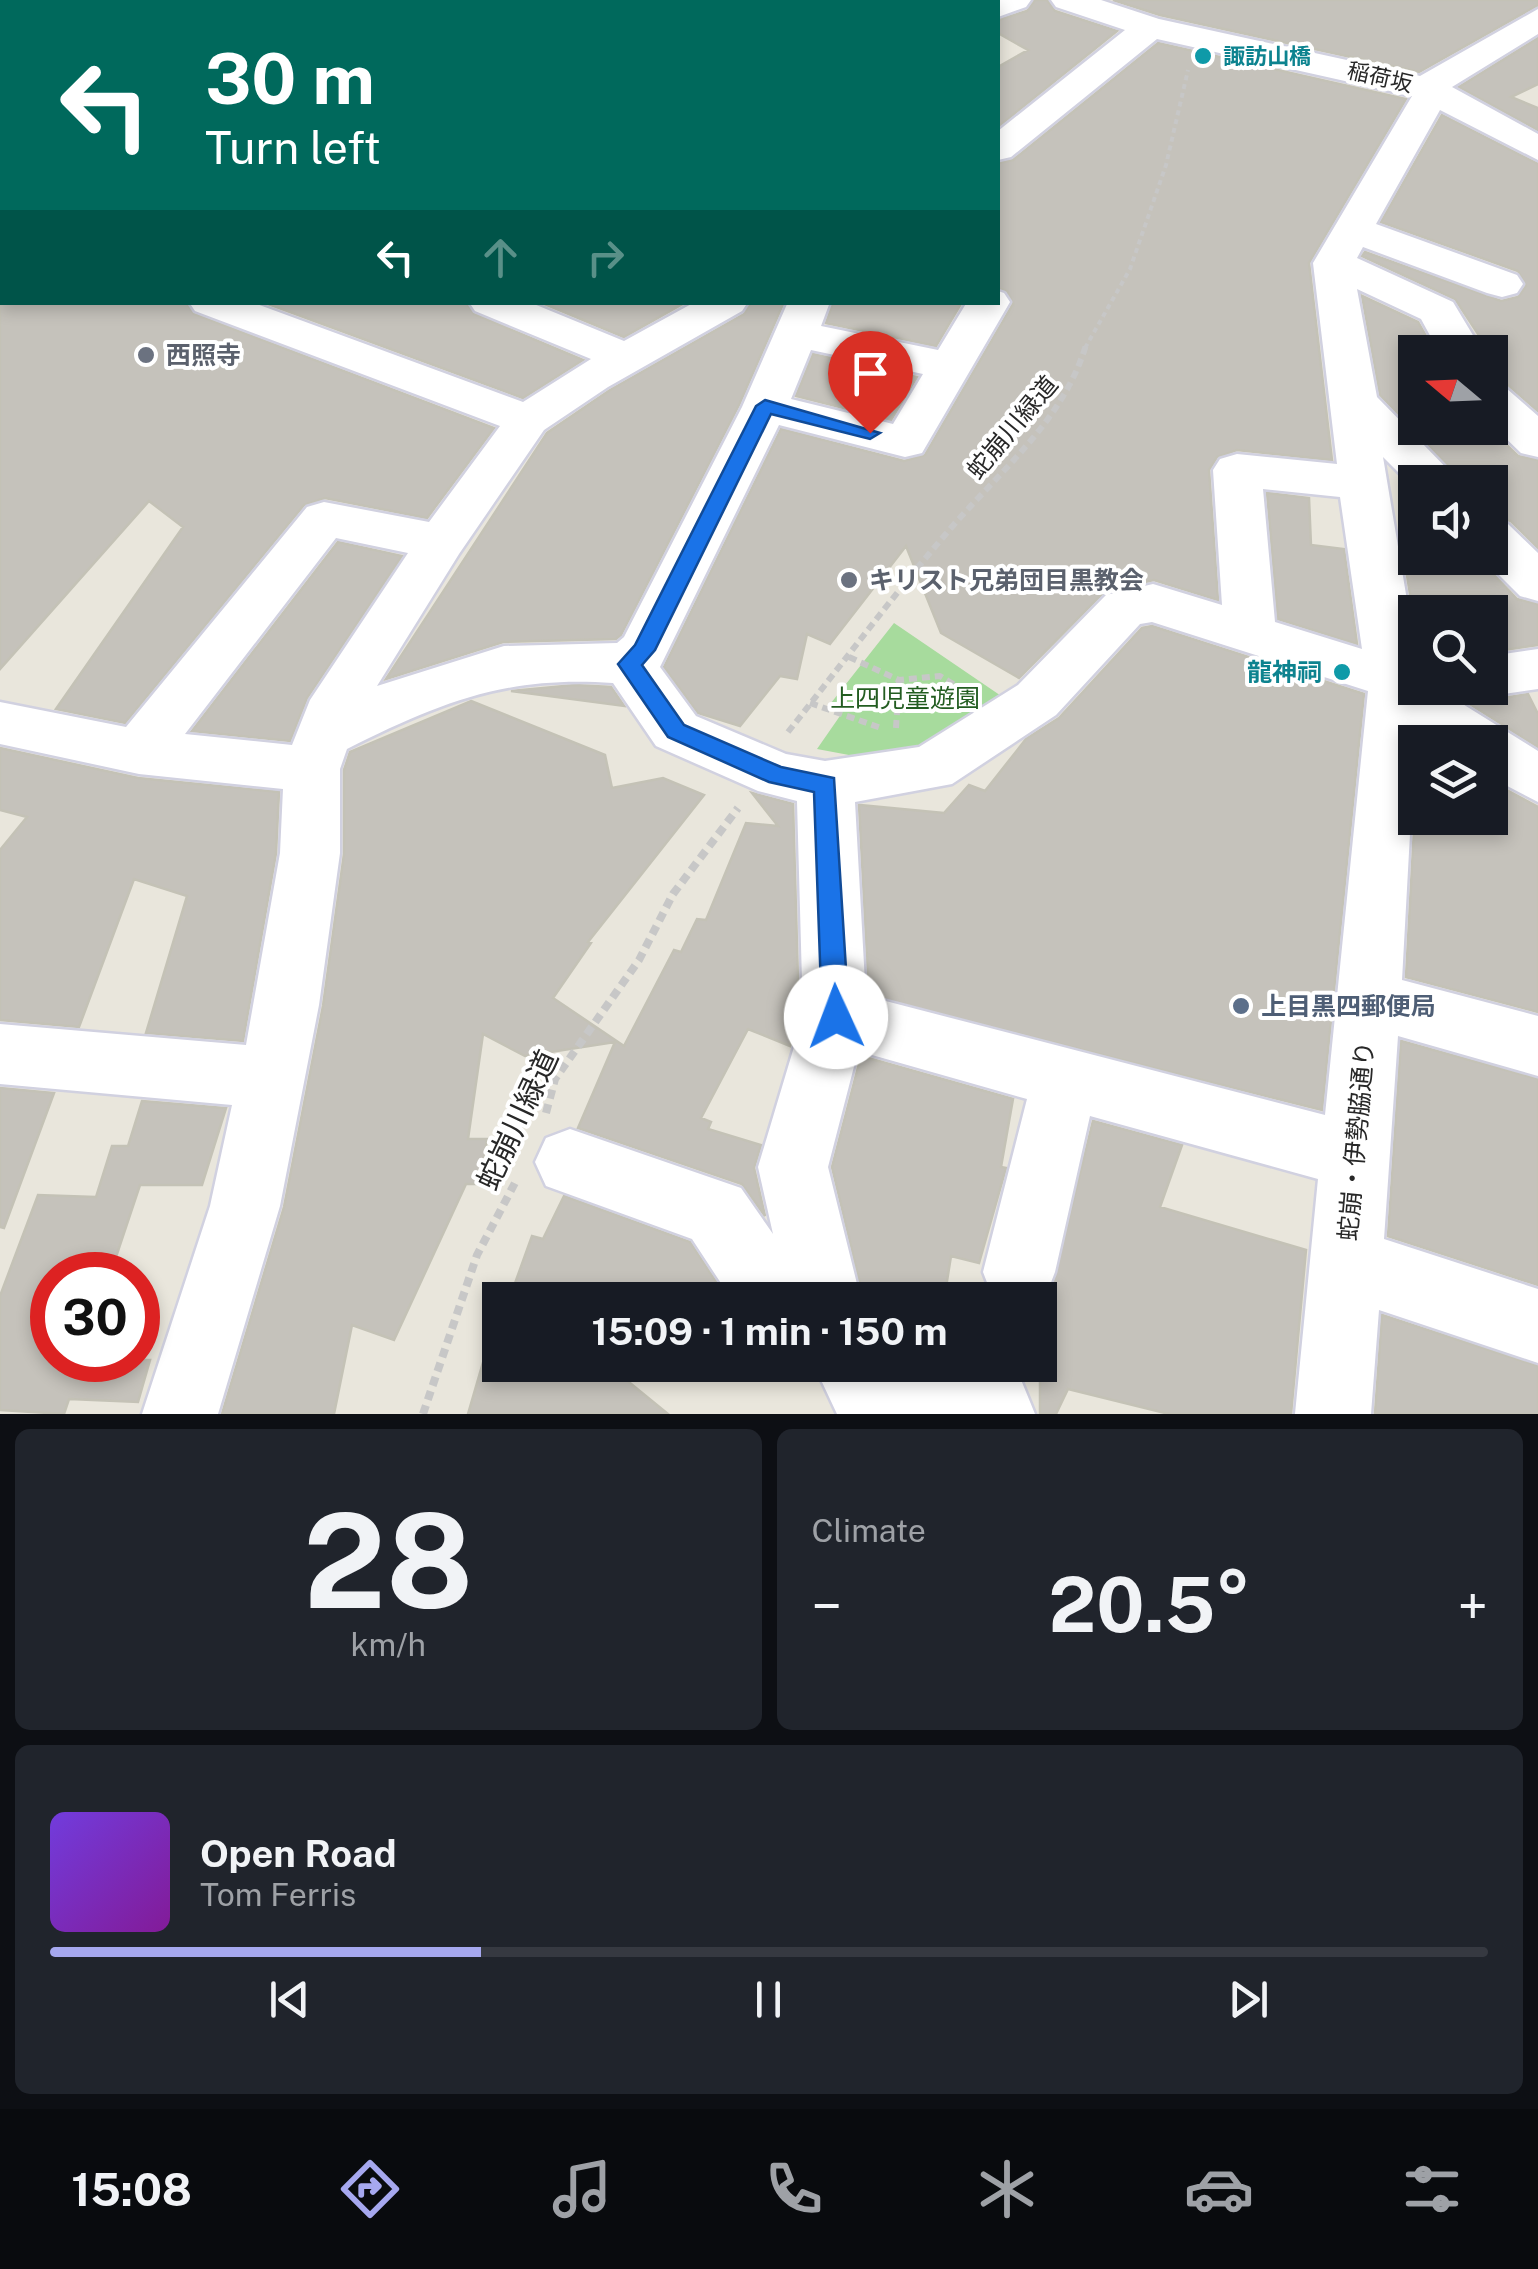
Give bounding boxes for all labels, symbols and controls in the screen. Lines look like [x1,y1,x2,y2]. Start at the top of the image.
text: 30 m [205,37,375,120]
icon: left [40,40,170,170]
place label: 諏訪山橋 [1223,43,1311,69]
marker: 諏訪山橋 [1192,45,1214,67]
street label: 稲荷坂 [1345,57,1415,97]
text: Turn left [205,121,381,174]
icon: left [368,230,423,285]
icon: ahead [473,230,528,285]
icon: right [578,230,633,285]
pin [828,331,913,434]
north arrow [1398,335,1508,445]
map controls [1398,335,1508,835]
place label: 西照寺 [166,340,241,370]
marker: 西照寺 [135,344,157,366]
icon: arrive [843,346,898,401]
street label: 蛇崩川緑道 [960,369,1064,485]
button: sound [1398,465,1508,575]
place label: キリスト兄弟団目黒教会 [869,565,1144,595]
marker: キリスト兄弟団目黒教会 [838,569,860,591]
button: search [1398,595,1508,705]
place label: 龍神祠 [1247,657,1322,687]
marker: 龍神祠 [1331,661,1353,683]
park label: 上四児童遊園 [830,683,980,713]
button: layers [1398,725,1508,835]
position arrow [784,965,888,1069]
place label: 上目黒四郵便局 [1261,991,1436,1021]
marker: 上目黒四郵便局 [1230,995,1252,1017]
street label: 蛇崩・伊勢脇通り [1332,1040,1380,1242]
street label: 蛇崩川緑道 [469,1044,565,1195]
speed limit sign: 30 [30,1252,160,1382]
text: 15:09 · 1 min · 150 m [592,1309,947,1354]
text: 28 [303,1485,473,1637]
text: Climate [812,1512,926,1549]
text: 20.5° [1049,1561,1251,1649]
text: − [812,1574,842,1638]
text: + [1457,1574,1488,1638]
text: km/h [351,1626,426,1663]
text: Open Road [200,1831,397,1876]
text: Tom Ferris [200,1876,356,1913]
icon: previous [262,1972,317,2027]
icon: pause [741,1972,796,2027]
icon: next [1221,1972,1276,2027]
icon: directions [335,2154,405,2224]
icon: music [547,2154,617,2224]
icon: phone [759,2154,829,2224]
icon: climate [972,2154,1042,2224]
icon: car [1184,2154,1254,2224]
icon: filters [1397,2154,1467,2224]
text: 15:08 [71,2163,192,2216]

